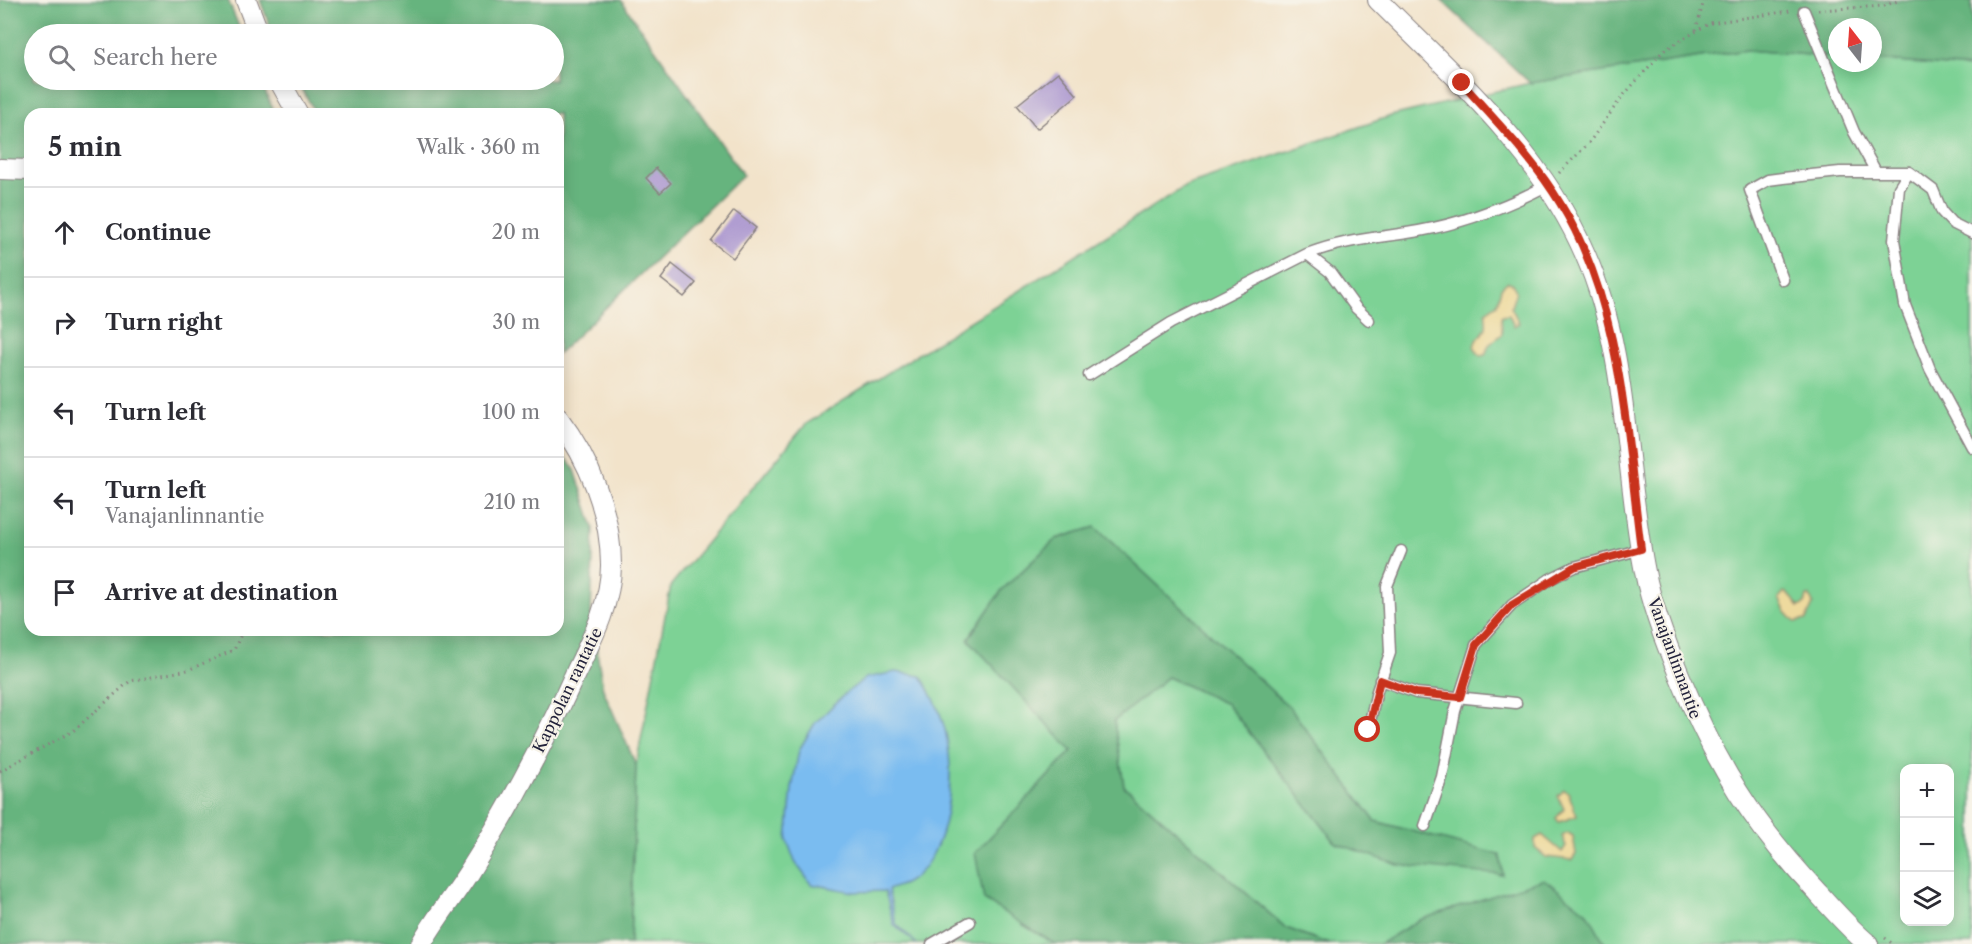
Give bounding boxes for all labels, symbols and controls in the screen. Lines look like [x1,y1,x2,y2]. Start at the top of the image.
north arrow [1828,18,1882,72]
search box [24,24,564,90]
icon: search [45,41,78,74]
text: Search here [93,44,218,71]
route end [1448,69,1474,95]
text: 5 min [48,131,122,163]
text: Walk · 360 m [417,135,540,159]
icon: ahead [48,216,81,249]
text: Continue [105,219,211,246]
text: 20 m [492,220,540,244]
icon: right [48,306,81,339]
text: Turn right [105,309,223,336]
text: 30 m [492,310,540,334]
icon: left [48,396,81,429]
text: Turn left [105,399,206,426]
text: 100 m [482,400,540,424]
text: Turn left [105,477,206,504]
icon: left [48,486,81,519]
text: 210 m [483,490,540,514]
text: Vanajanlinnantie [105,504,264,528]
icon: arrive [48,576,81,609]
text: Arrive at destination [105,579,338,606]
street label: Vanajanlinnantie [1643,594,1706,721]
street label: Kappolan rantatie [528,624,606,756]
route start [1354,716,1380,742]
map controls [1900,764,1954,926]
button: + [1900,764,1954,818]
button: − [1900,818,1954,872]
button: layers [1900,872,1954,926]

